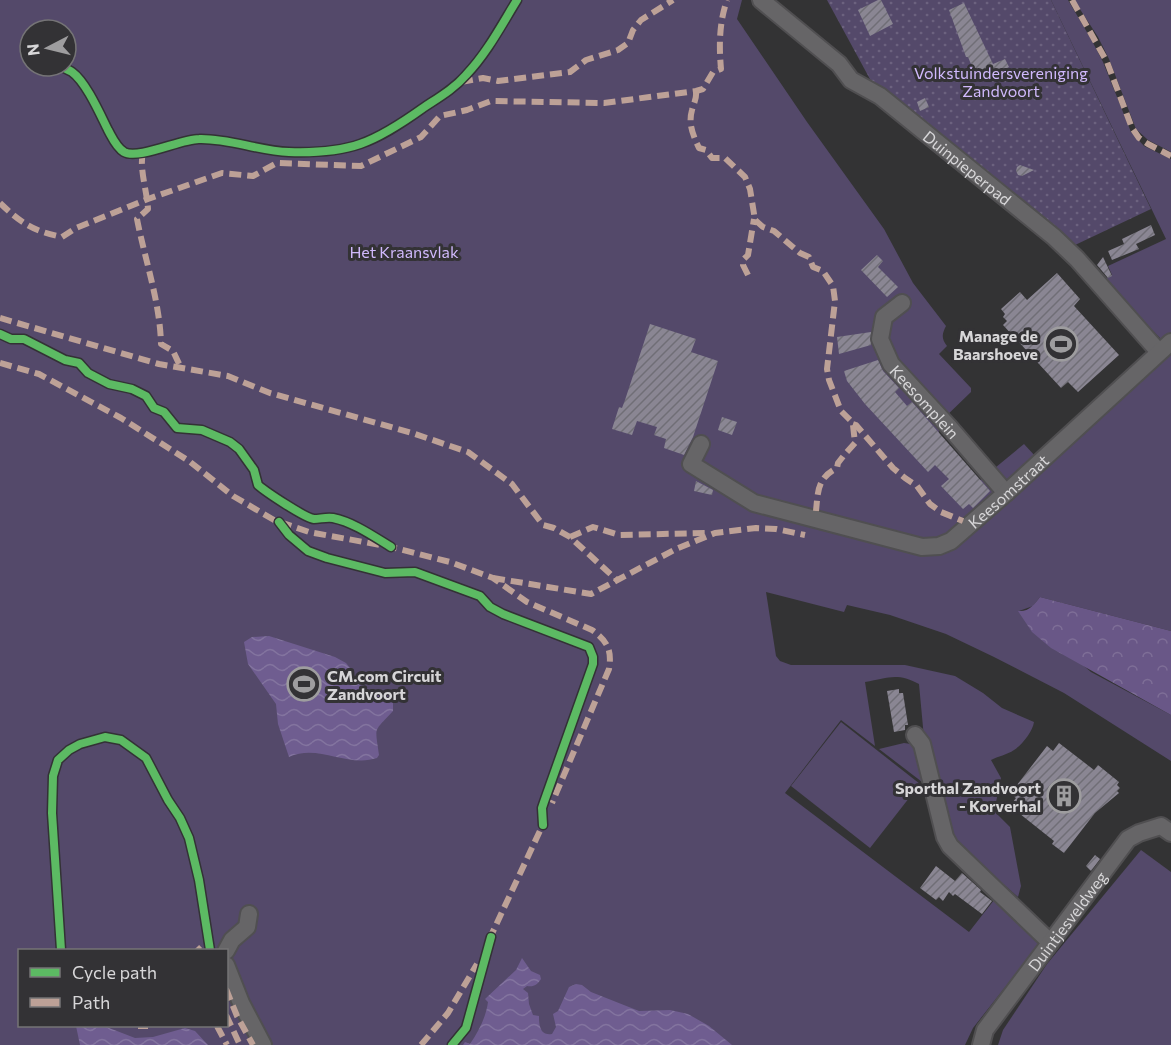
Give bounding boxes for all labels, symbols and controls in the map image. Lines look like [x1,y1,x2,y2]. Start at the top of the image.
north arrow [18,18,78,78]
text: N [22,43,43,57]
park label: Volkstuindersvereniging Zandvoort [914,63,1088,100]
street label: Duinpieperpad [920,126,1016,208]
park label: Het Kraansvlak [349,242,459,261]
place label: Manage de Baarshoeve [953,326,1038,363]
sports icon: Manage de Baarshoeve [1043,326,1079,362]
street label: Keesomplein [887,360,964,442]
street label: Keesomstraat [964,450,1052,532]
sports icon: CM.com Circuit Zandvoort [286,666,322,702]
place label: CM.com Circuit Zandvoort [327,666,442,703]
place label: Sporthal Zandvoort - Korverhal [895,778,1041,815]
building icon: Sporthal Zandvoort - Korverhal [1046,778,1082,814]
street label: Duintjesveldweg [1023,867,1110,974]
legend [18,949,228,1027]
text: Cycle path [72,961,157,983]
text: Path [72,991,110,1013]

